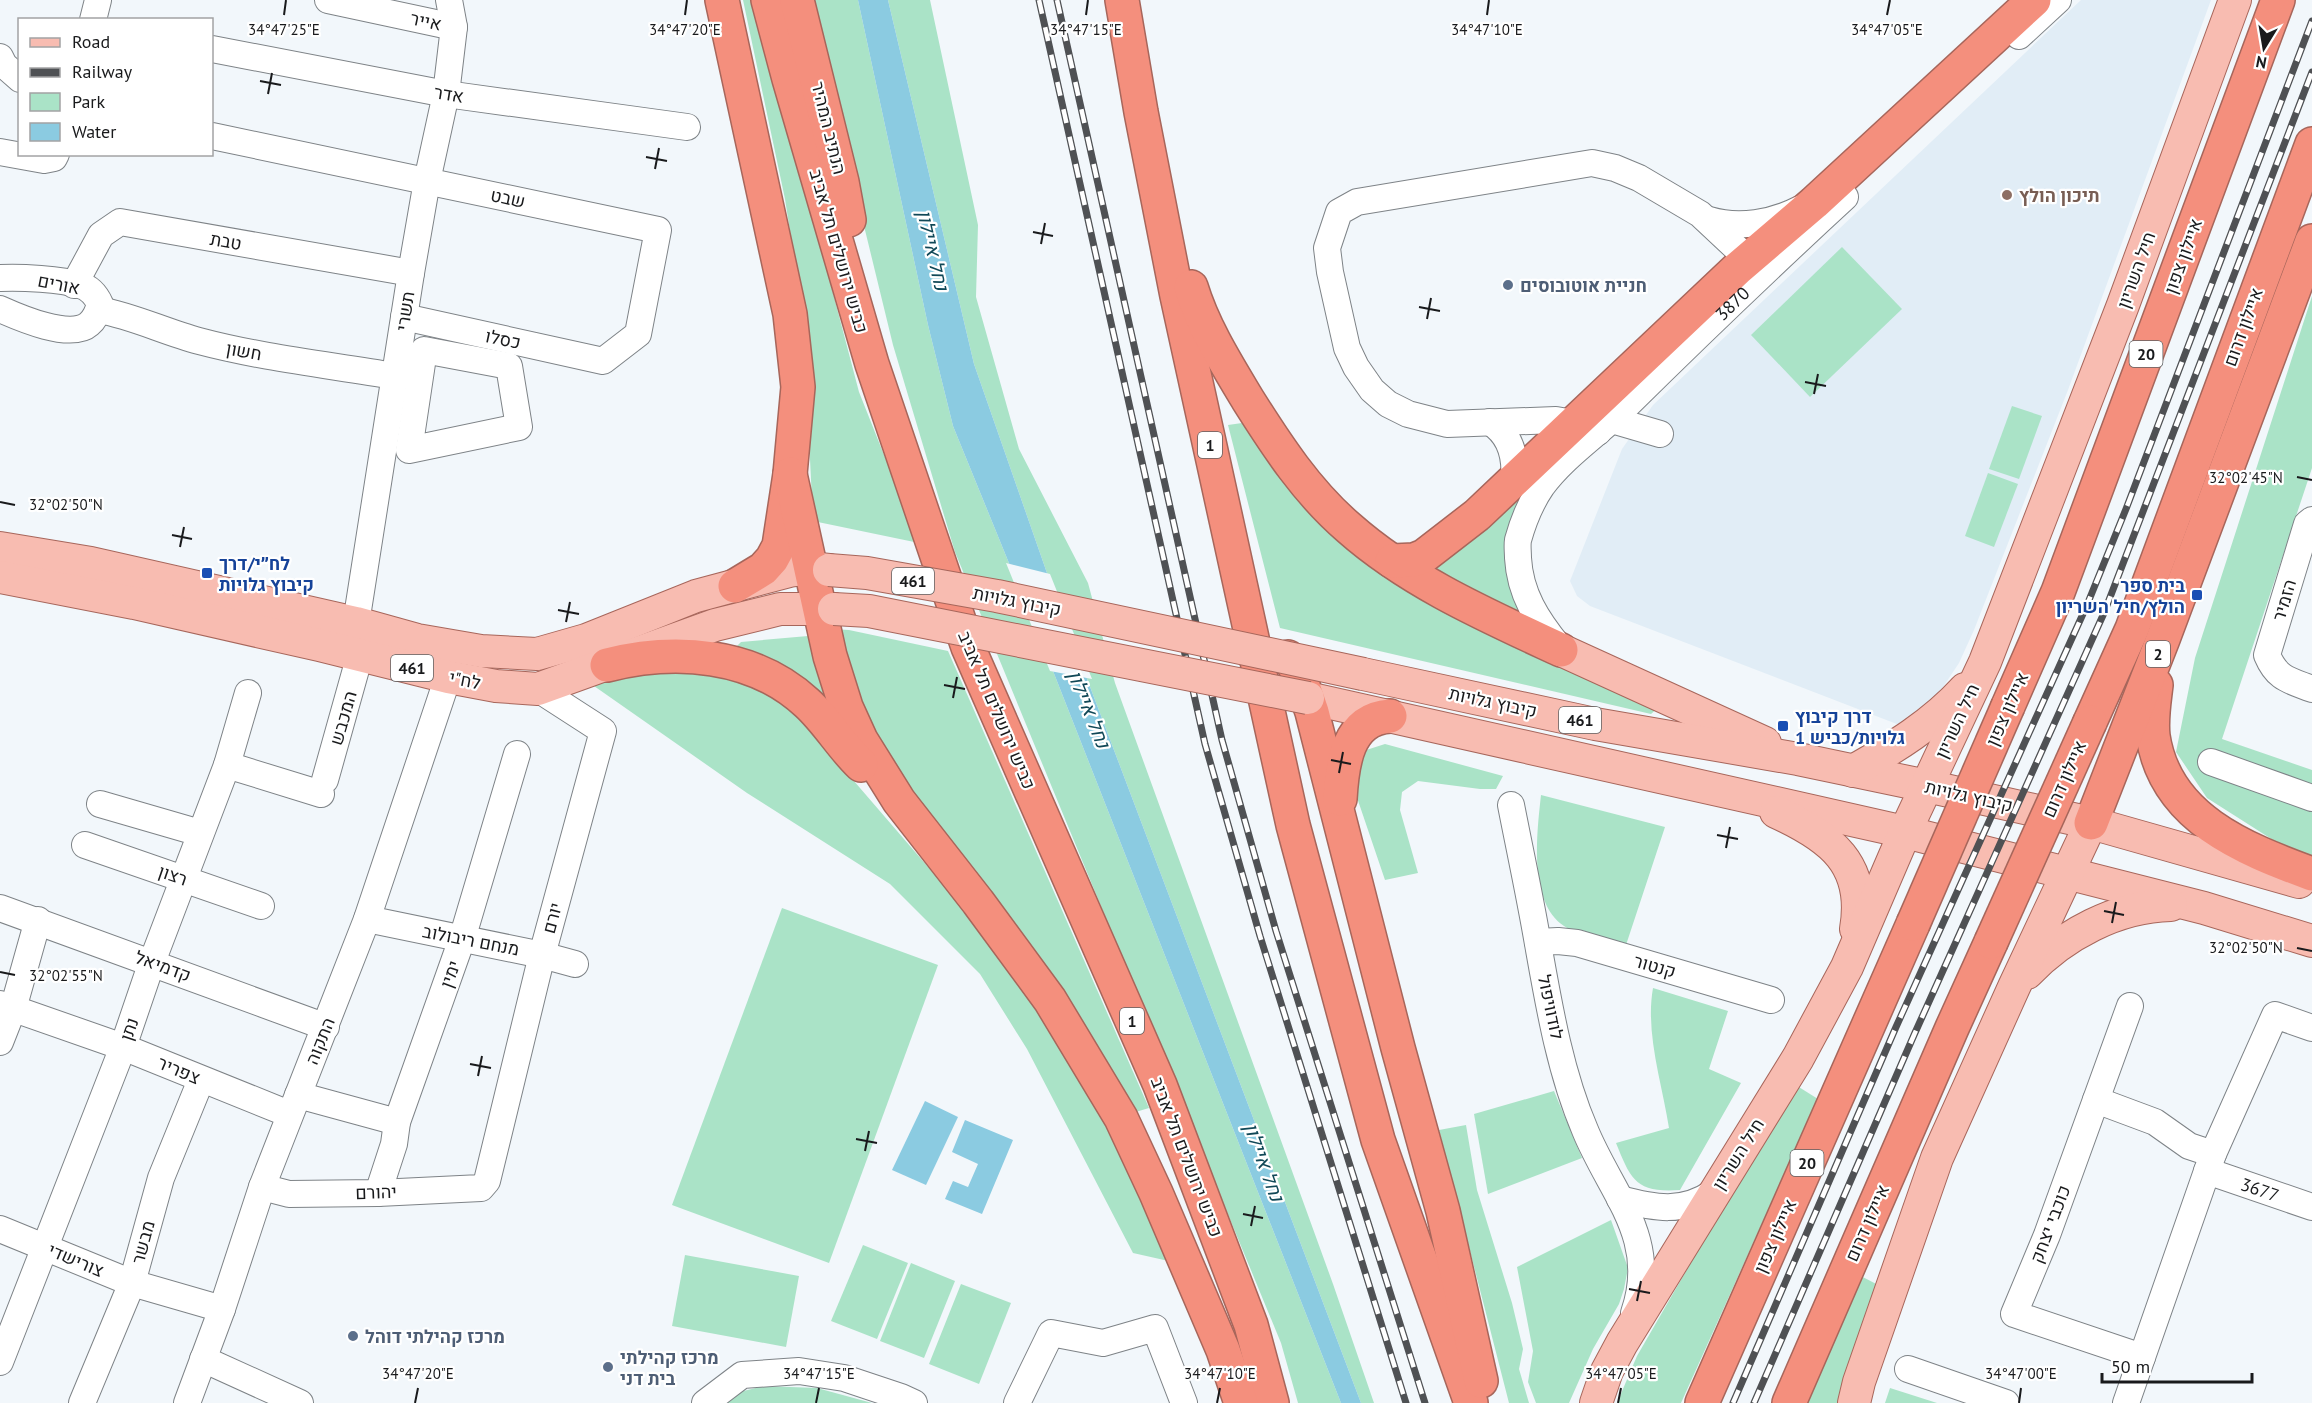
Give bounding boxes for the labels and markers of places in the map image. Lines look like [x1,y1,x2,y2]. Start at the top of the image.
place label: תיכון הולץ [2019,184,2100,207]
marker: תיכון הולץ [2000,188,2014,202]
place label: חניית אוטובוסים [1520,274,1647,297]
marker: חניית אוטובוסים [1501,278,1515,292]
place label: לח״י/דרך קיבוץ גלויות [219,552,314,596]
marker: לח״י/דרך קיבוץ גלויות [200,566,214,580]
place label: בית ספר הולץ/חיל השריון [2056,574,2185,618]
marker: בית ספר הולץ/חיל השריון [2190,588,2204,602]
place label: דרך קיבוץ גלויות/כביש 1 [1795,705,1905,749]
marker: דרך קיבוץ גלויות/כביש 1 [1776,719,1790,733]
place label: מרכז קהילתי דוהל [365,1325,505,1348]
marker: מרכז קהילתי דוהל [346,1329,360,1343]
place label: מרכז קהילתי בית דני [620,1346,719,1390]
marker: מרכז קהילתי בית דני [601,1360,615,1374]

